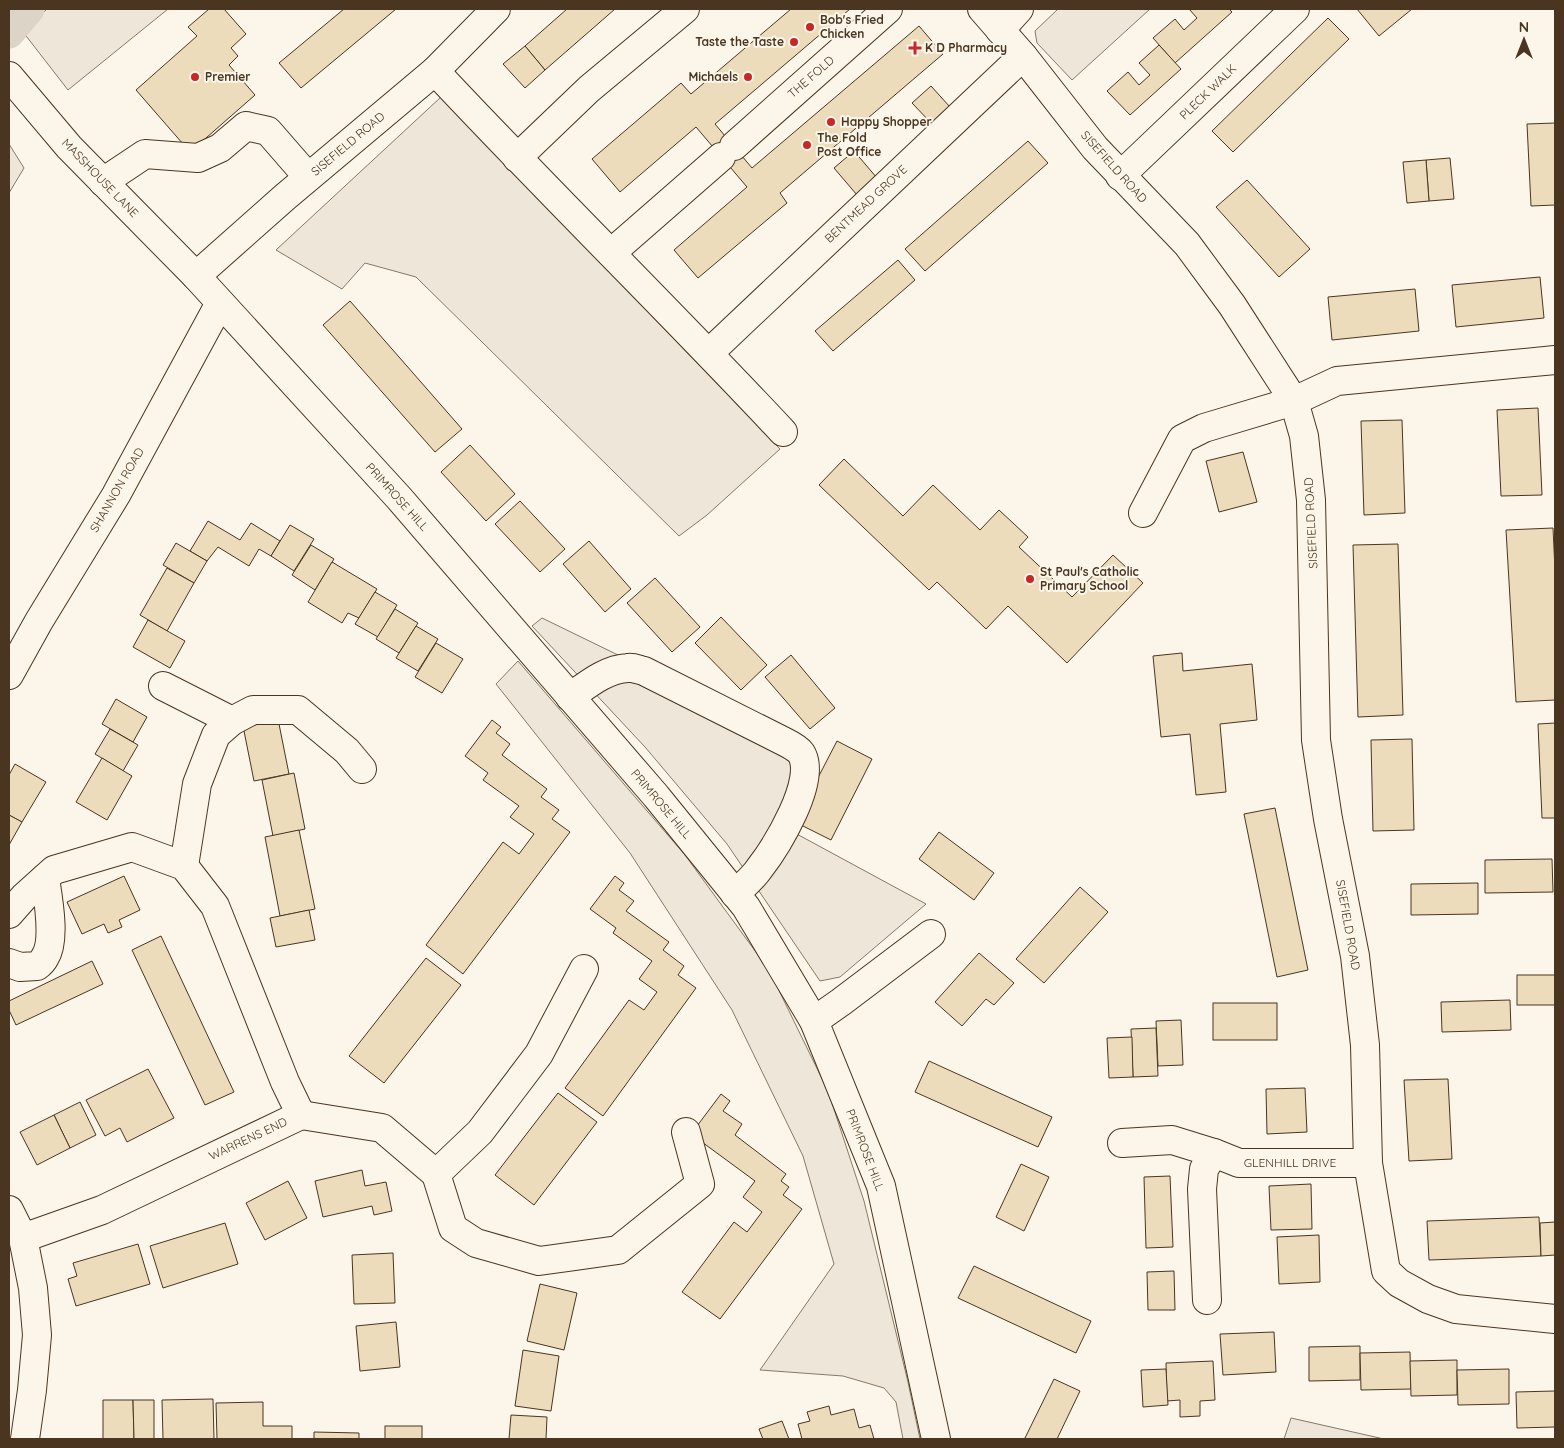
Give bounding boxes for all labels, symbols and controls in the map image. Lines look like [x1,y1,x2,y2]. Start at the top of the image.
place label: Bob's Fried Chicken [820,12,884,41]
north arrow [1499,15,1549,65]
text: N [1519,18,1529,36]
marker: Bob's Fried Chicken [804,21,816,33]
place label: Taste the Taste [695,34,784,49]
marker: Taste the Taste [788,36,800,48]
place label: K D Pharmacy [925,40,1007,55]
marker: K D Pharmacy [909,42,921,54]
street label: THE FOLD [784,52,837,101]
street label: PLECK WALK [1176,61,1239,122]
place label: Premier [205,69,250,84]
place label: Michaels [688,69,738,84]
marker: Premier [189,71,201,83]
marker: Michaels [742,71,754,83]
street label: SISEFIELD ROAD [308,108,388,179]
place label: Happy Shopper [841,114,932,129]
marker: Happy Shopper [825,116,837,128]
street label: SISEFIELD ROAD [1078,128,1151,206]
place label: The Fold Post Office [817,130,881,159]
street label: MASSHOUSE LANE [59,135,142,220]
marker: The Fold Post Office [801,139,813,151]
street label: BENTMEAD GROVE [821,161,910,246]
street label: SHANNON ROAD [86,444,147,535]
street label: PRIMROSE HILL [363,460,432,534]
street label: SISEFIELD ROAD [1301,477,1320,569]
place label: St Paul's Catholic Primary School [1040,564,1139,593]
marker: St Paul's Catholic Primary School [1024,573,1036,585]
street label: PRIMROSE HILL [628,766,695,842]
street label: SISEFIELD ROAD [1333,878,1364,972]
street label: PRIMROSE HILL [843,1107,888,1193]
street label: WARRENS END [206,1114,290,1163]
street label: GLENHILL DRIVE [1244,1155,1336,1170]

